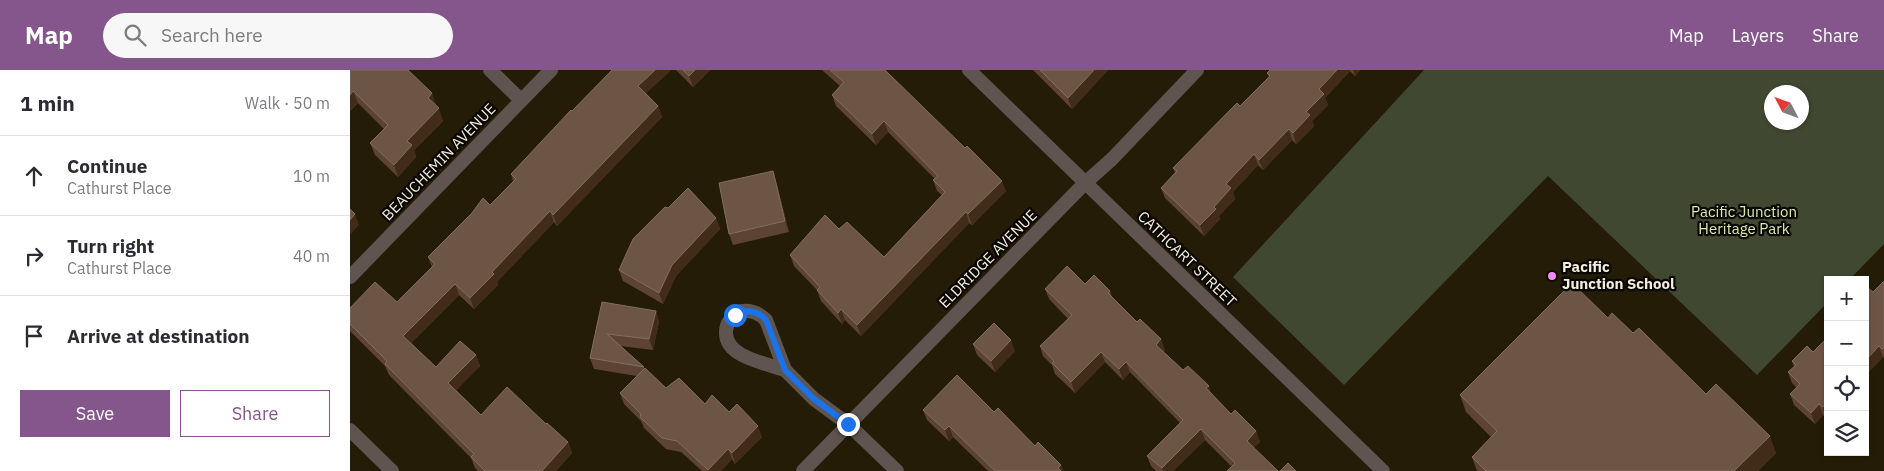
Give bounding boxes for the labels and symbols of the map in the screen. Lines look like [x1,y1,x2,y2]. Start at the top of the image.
north arrow [1764,85,1809,130]
street label: BEAUCHEMIN AVENUE [378,99,499,224]
park label: Pacific Junction Heritage Park [1691,202,1797,238]
street label: ELDRIDGE AVENUE [935,206,1041,312]
street label: CATHCART STREET [1134,207,1241,311]
place label: Pacific Junction School [1562,257,1675,293]
marker: Pacific Junction School [1546,270,1558,282]
route start [724,304,747,327]
route end [837,413,860,436]

